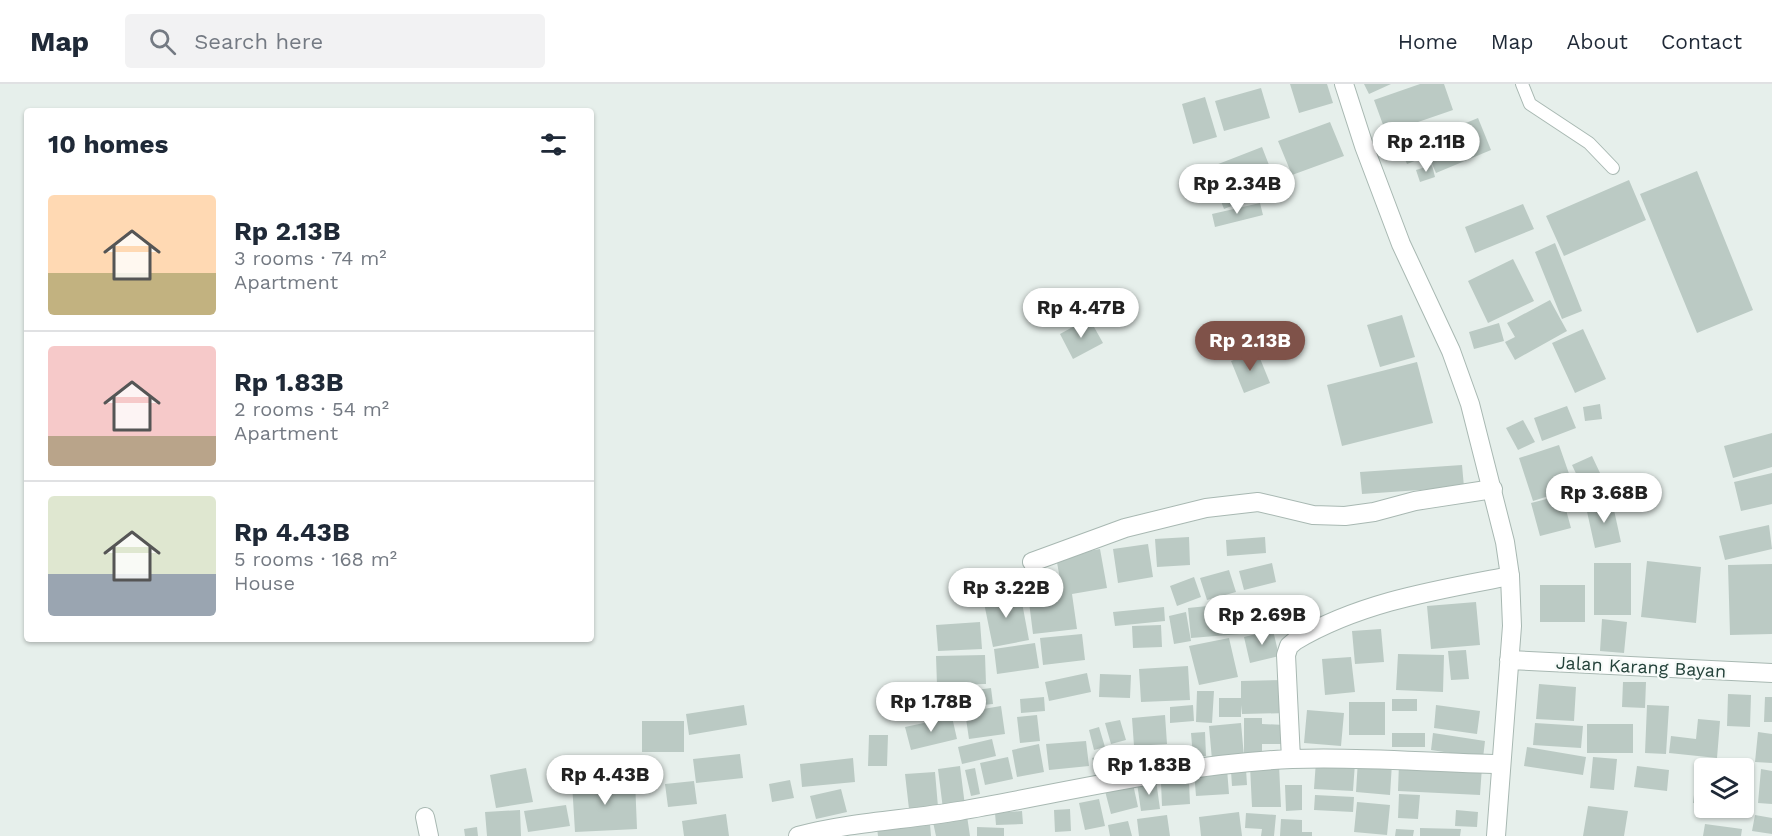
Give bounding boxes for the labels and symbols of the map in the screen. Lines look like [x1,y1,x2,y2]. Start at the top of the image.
pin: Rp 2.11B [1364,122,1488,173]
pin: Rp 2.34B [1175,164,1299,215]
pin: Rp 4.47B [1019,288,1143,339]
pin: Rp 2.13B [1188,321,1312,372]
pin: Rp 3.68B [1542,473,1666,524]
pin: Rp 3.22B [944,568,1068,619]
pin: Rp 2.69B [1200,595,1324,646]
street label: Jalan Karang Bayan [1555,652,1727,681]
pin: Rp 1.78B [869,682,993,733]
pin: Rp 1.83B [1087,745,1211,796]
pin: Rp 4.43B [543,755,667,806]

